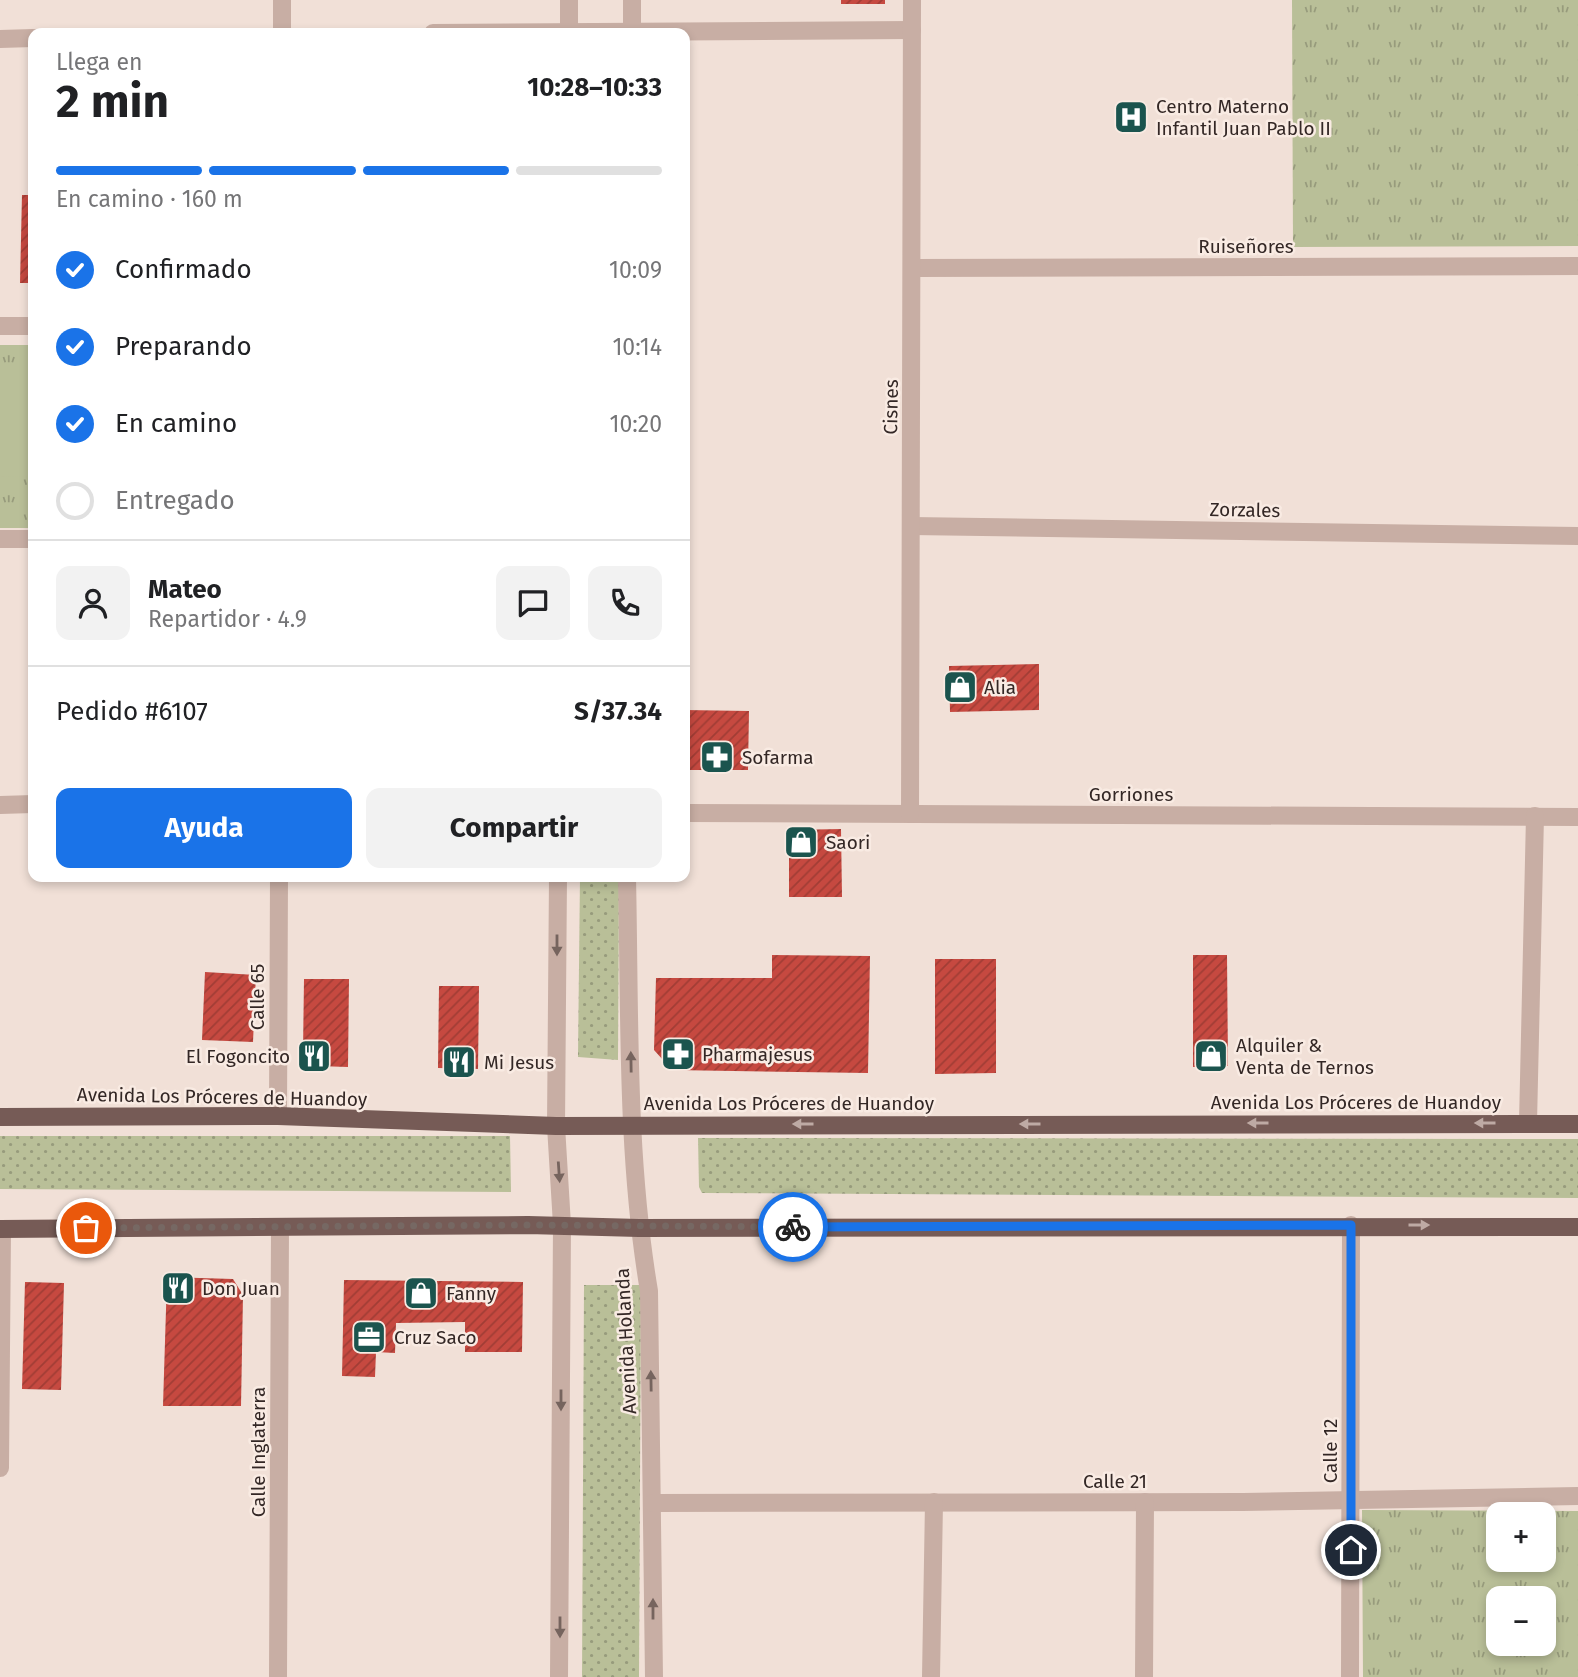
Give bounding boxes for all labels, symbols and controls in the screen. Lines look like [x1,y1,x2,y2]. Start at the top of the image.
text: Llega en [56,48,142,76]
text: 10:28–10:33 [527,72,662,103]
text: 2 min [56,74,169,129]
place label: Centro Materno Infantil Juan Pablo II [1156,95,1331,140]
hospital icon: Centro Materno Infantil Juan Pablo II [1112,98,1150,136]
text: En camino · 160 m [56,185,243,213]
street label: Ruiseñores [1198,235,1294,258]
icon: check [56,251,94,289]
text: Confirmado [115,254,252,285]
text: 10:09 [609,256,662,284]
icon: check [56,328,94,366]
text: Preparando [115,331,252,362]
text: 10:14 [612,333,662,361]
street label: Cisnes [879,379,903,435]
icon: check [56,405,94,443]
text: En camino [115,408,237,439]
text: 10:20 [609,410,662,438]
text: Entregado [115,485,235,516]
street label: Zorzales [1209,498,1281,522]
button: person [56,566,130,640]
button: chat [496,566,570,640]
button: phone [588,566,662,640]
text: Mateo [148,574,222,605]
text: Repartidor · 4.9 [148,605,307,633]
shop icon: Alia [941,668,979,706]
place label: Alia [984,676,1016,699]
text: Pedido #6107 [56,696,208,727]
text: S/37.34 [574,696,662,727]
pharmacy icon: Sofarma [698,738,736,776]
place label: Sofarma [742,746,814,769]
street label: Gorriones [1089,783,1173,806]
button: Ayuda [56,788,352,868]
button: Compartir [366,788,662,868]
shop icon: Saori [782,823,820,861]
place label: Saori [826,831,870,854]
one-way arrow [551,934,563,956]
street label: Calle 65 [246,964,269,1030]
place label: Alquiler & Venta de Ternos [1236,1034,1374,1079]
pharmacy icon: Pharmajesus [659,1035,697,1073]
restaurant icon: El Fogoncito [295,1037,333,1075]
shop icon: Alquiler & Venta de Ternos [1192,1037,1230,1075]
restaurant icon: Mi Jesus [440,1043,478,1081]
place label: Pharmajesus [702,1043,812,1066]
place label: El Fogoncito [186,1045,290,1068]
place label: Mi Jesus [484,1051,554,1074]
one-way arrow [625,1051,637,1073]
street label: Avenida Los Próceres de Huandoy [77,1083,368,1111]
street label: Avenida Los Próceres de Huandoy [1211,1091,1502,1114]
street label: Avenida Los Próceres de Huandoy [644,1092,935,1115]
one-way arrow [1247,1117,1269,1129]
one-way arrow [1474,1117,1496,1129]
one-way arrow [792,1118,814,1130]
one-way arrow [1019,1118,1041,1130]
one-way arrow [554,1162,565,1184]
courier [758,1192,828,1262]
pin [56,1198,116,1258]
icon: bike [774,1208,812,1246]
icon: bag [67,1209,105,1247]
one-way arrow [1408,1220,1430,1231]
street label: Avenida Holanda [611,1267,641,1415]
restaurant icon: Don Juan [159,1269,197,1307]
shop icon: Fanny [402,1274,440,1312]
place label: Don Juan [202,1277,280,1300]
place label: Fanny [446,1282,497,1305]
office icon: Cruz Saco [350,1318,388,1356]
place label: Cruz Saco [394,1326,477,1349]
one-way arrow [645,1370,656,1392]
street label: Calle Inglaterra [247,1387,270,1517]
one-way arrow [555,1389,567,1411]
street label: Calle 12 [1319,1419,1342,1483]
street label: Calle 21 [1083,1470,1147,1493]
map controls [1486,1502,1556,1656]
button: + [1486,1502,1556,1572]
pin [1321,1520,1381,1580]
icon: home [1332,1531,1370,1569]
button: − [1486,1586,1556,1656]
one-way arrow [647,1598,659,1620]
one-way arrow [554,1617,566,1639]

